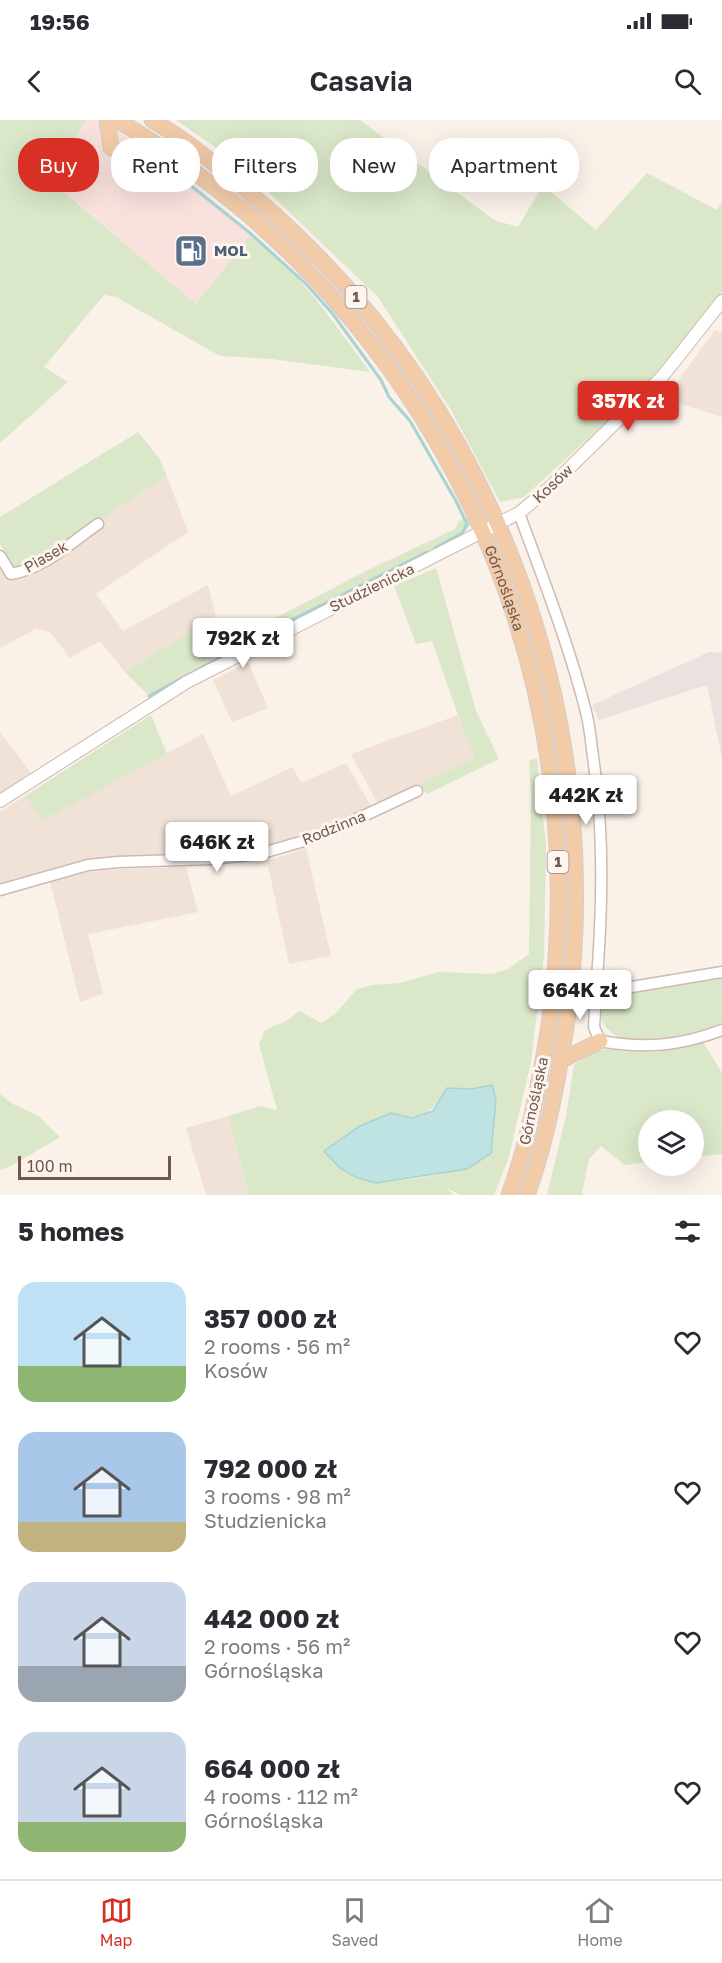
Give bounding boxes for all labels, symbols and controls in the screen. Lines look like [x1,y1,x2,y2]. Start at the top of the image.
text: 19:56 [30,8,90,35]
icon: back [18,65,51,98]
text: Casavia [310,65,412,97]
icon: search [671,65,704,98]
chip: Buy [18,138,99,192]
chip: Rent [111,138,200,192]
chip: Filters [212,138,318,192]
chip: New [330,138,417,192]
chip: Apartment [429,138,579,192]
fuel station icon: MOL [173,233,209,269]
place label: MOL [214,241,248,259]
road number: 1 [346,286,366,308]
pin: 357K zł [573,381,683,432]
text: 357K zł [592,388,664,412]
street label: Kosów [529,460,576,506]
street label: Piasek [20,536,71,576]
street label: Górnośląska [481,542,529,633]
street label: Studzienicka [326,559,417,615]
pin: 792K zł [188,618,298,669]
text: 792K zł [207,625,280,649]
pin: 442K zł [531,775,641,826]
text: 442K zł [549,782,623,806]
street label: Rodzinna [299,806,368,848]
pin: 646K zł [162,822,272,873]
text: 646K zł [179,829,255,853]
road number: 1 [548,851,568,873]
pin: 664K zł [525,970,635,1021]
text: 664K zł [542,977,618,1001]
street label: Górnośląska [515,1055,551,1147]
map controls [638,1110,704,1176]
button: layers [638,1110,704,1176]
scale bar [18,1153,171,1180]
text: 100 m [27,1156,73,1176]
icon: filters [671,1215,704,1248]
text: 5 homes [18,1216,124,1247]
text: 357 000 zł [204,1303,337,1334]
icon: home [66,1306,138,1378]
icon: heart [671,1326,704,1359]
text: 2 rooms · 56 m² [204,1334,350,1358]
text: Kosów [204,1358,268,1382]
text: 792 000 zł [204,1453,337,1484]
icon: home [66,1456,138,1528]
icon: heart [671,1476,704,1509]
text: 3 rooms · 98 m² [204,1484,351,1508]
text: Studzienicka [204,1508,327,1532]
text: 442 000 zł [204,1603,339,1634]
icon: home [66,1606,138,1678]
icon: heart [671,1626,704,1659]
text: 2 rooms · 56 m² [204,1634,350,1658]
text: Górnośląska [204,1658,324,1682]
text: 664 000 zł [204,1753,340,1784]
icon: home [66,1756,138,1828]
icon: heart [671,1776,704,1809]
text: 4 rooms · 112 m² [204,1784,358,1808]
text: Górnośląska [204,1808,324,1832]
tab: Map [100,1894,133,1950]
tab: Saved [332,1894,378,1950]
tab: Home [577,1894,622,1950]

